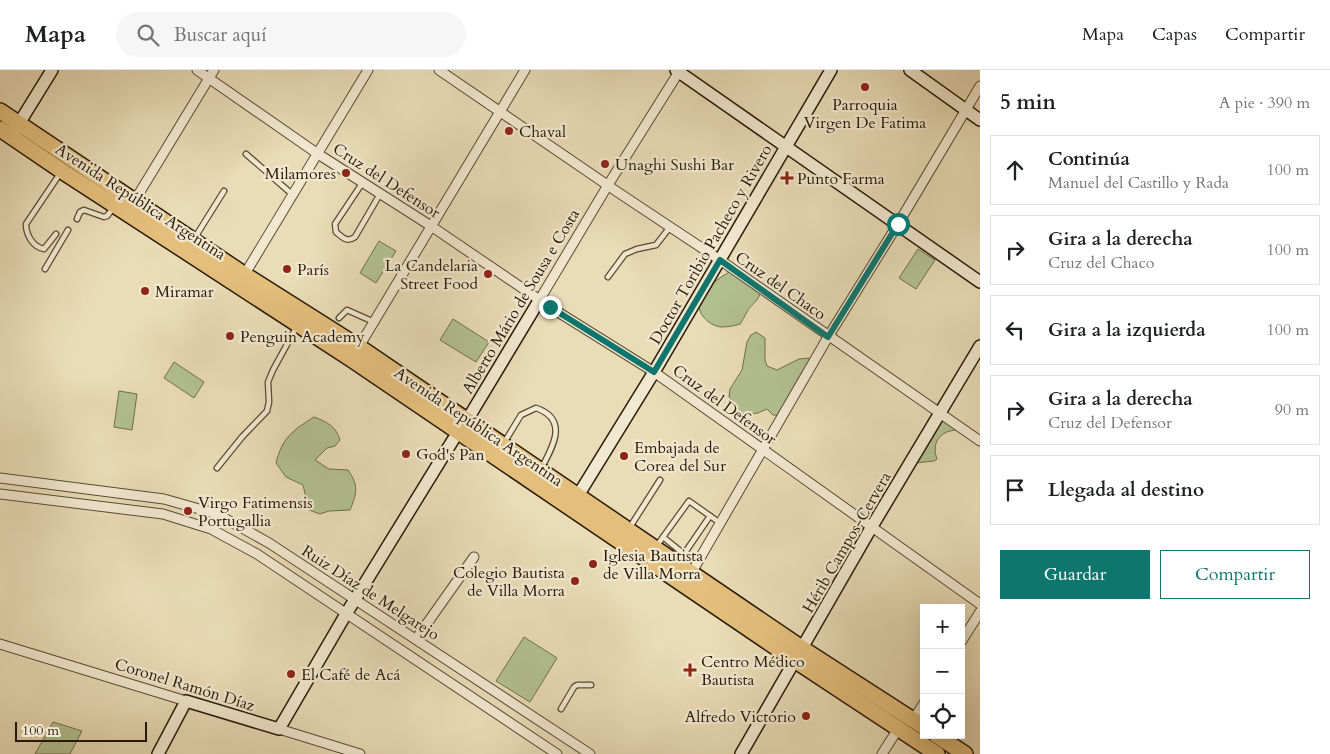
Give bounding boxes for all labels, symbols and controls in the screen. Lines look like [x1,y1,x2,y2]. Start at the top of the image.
search box [116,12,466,57]
text: Mapa [25,18,86,51]
icon: search [134,21,162,49]
text: Buscar aquí [174,22,267,48]
text: Mapa [1082,22,1124,47]
text: Capas [1152,22,1197,47]
text: Compartir [1225,22,1305,47]
marker: Parroquia Virgen De Fatima [859,81,871,93]
text: 5 min [1000,88,1056,117]
text: A pie · 390 m [1219,92,1310,114]
place label: Parroquia Virgen De Fatima [804,94,926,134]
place label: Chaval [519,121,566,143]
marker: Chaval [503,125,515,137]
street label: Avenida República Argentina [51,138,230,265]
street label: Cruz del Defensor [329,138,444,224]
street label: Doctor Toribio Pacheco y Rivero [644,140,777,349]
text: Continúa [1048,146,1130,172]
place label: Unaghi Sushi Bar [615,154,734,176]
icon: ahead [1001,156,1029,184]
marker: Unaghi Sushi Bar [599,158,611,170]
text: 100 m [1267,159,1309,181]
place label: Milamores [265,163,336,185]
marker: Milamores [340,167,352,179]
place label: Punto Farma [797,168,885,190]
marker: Punto Farma [781,172,793,184]
text: Manuel del Castillo y Rada [1048,172,1229,194]
street label: Alberto Mário de Sousa e Costa [457,205,585,398]
route start [887,213,910,236]
text: Gira a la derecha [1048,226,1193,252]
icon: right [1001,236,1029,264]
text: 100 m [1267,239,1309,261]
street label: Cruz del Chaco [731,246,831,326]
text: Cruz del Chaco [1048,252,1154,274]
place label: La Candelaria Street Food [385,255,478,295]
place label: París [297,259,329,281]
marker: París [281,263,293,275]
marker: La Candelaria Street Food [482,268,494,280]
place label: Miramar [155,281,214,303]
marker: Miramar [139,285,151,297]
route end [539,296,562,319]
icon: left [1001,316,1029,344]
text: Gira a la izquierda [1048,317,1206,343]
text: 100 m [1267,319,1309,341]
place label: Penguin Academy [240,326,365,348]
marker: Penguin Academy [224,330,236,342]
street label: Cruz del Defensor [668,360,781,450]
street label: Avenida República Argentina [390,362,567,492]
text: Gira a la derecha [1048,386,1193,412]
icon: right [1001,396,1029,424]
text: 90 m [1275,399,1309,421]
text: Cruz del Defensor [1048,412,1172,434]
place label: Embajada de Corea del Sur [634,437,726,477]
place label: God's Pan [416,444,485,466]
marker: God's Pan [400,448,412,460]
marker: Embajada de Corea del Sur [618,450,630,462]
street label: Hérib Campos-Cervera [797,468,896,617]
icon: arrive [1001,476,1029,504]
text: Llegada al destino [1048,477,1204,503]
place label: Virgo Fatimensis Portugallia [198,492,313,532]
marker: Virgo Fatimensis Portugallia [182,505,194,517]
street label: Ruiz Díaz de Melgarejo [297,540,444,646]
place label: Iglesia Bautista de Villa Morra [603,545,703,585]
button: Guardar [1000,550,1150,599]
button: Compartir [1160,550,1310,599]
marker: Iglesia Bautista de Villa Morra [587,558,599,570]
place label: Colegio Bautista de Villa Morra [453,562,565,602]
marker: Colegio Bautista de Villa Morra [569,575,581,587]
map controls [920,604,965,739]
button: + [920,604,965,649]
button: − [920,649,965,694]
place label: Centro Médico Bautista [701,651,805,691]
street label: Coronel Ramón Díaz [112,653,257,717]
marker: Centro Médico Bautista [683,663,697,677]
place label: El Café de Acá [301,664,401,686]
marker: El Café de Acá [285,668,297,680]
button: locate [920,694,965,739]
place label: Alfredo Victorio [685,706,796,728]
marker: Alfredo Victorio [800,710,812,722]
scale bar [15,719,148,742]
text: 100 m [22,721,59,740]

